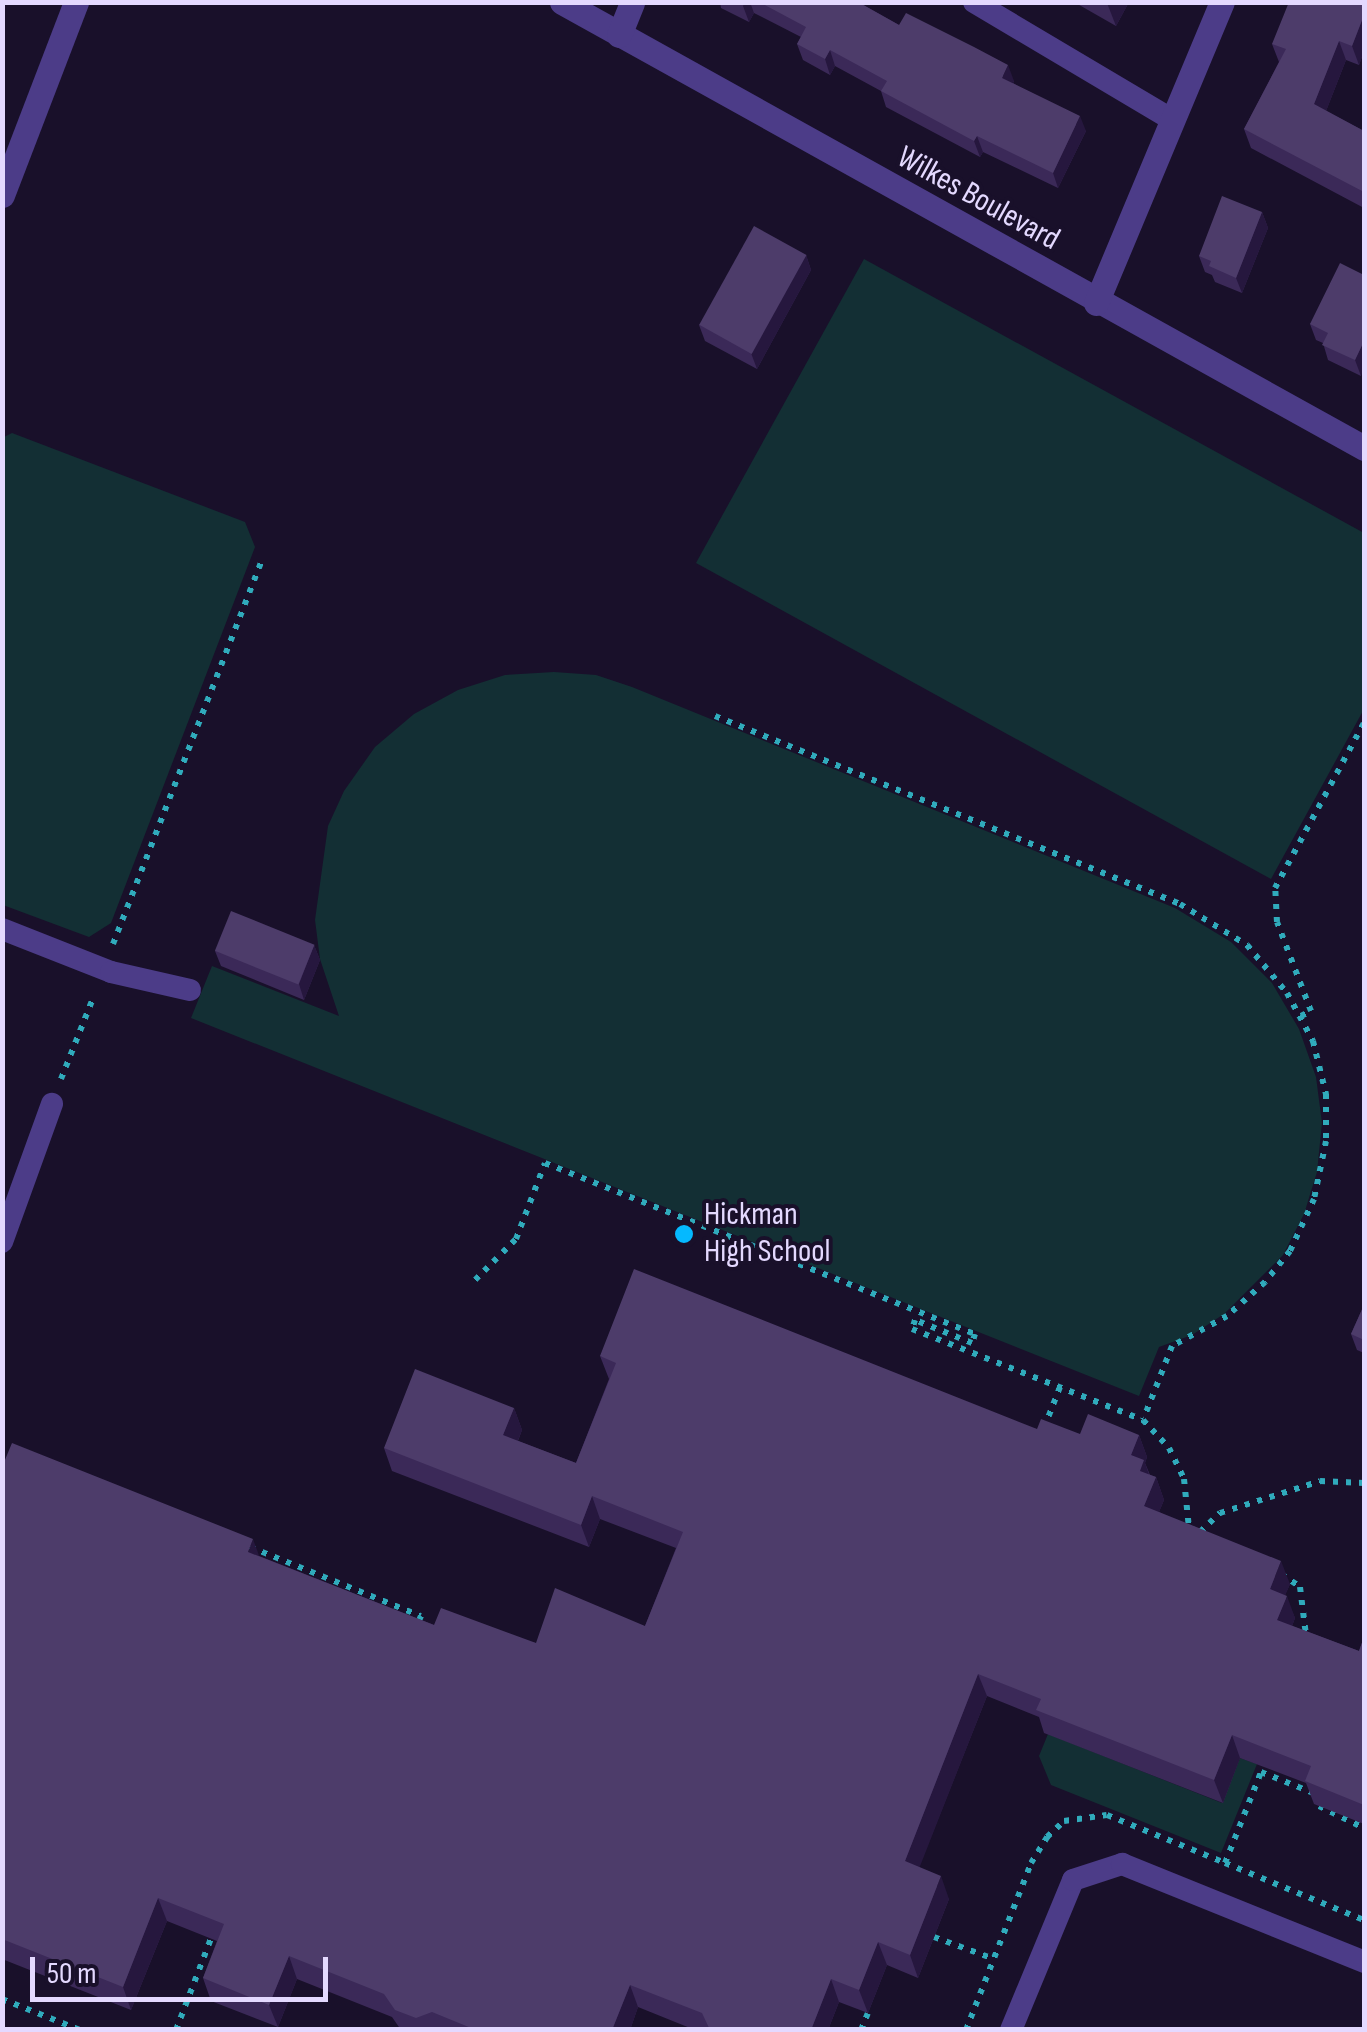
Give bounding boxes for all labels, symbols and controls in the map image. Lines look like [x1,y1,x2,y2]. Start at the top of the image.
street label: Wilkes Boulevard [890,139,1066,259]
place label: Hickman High School [704,1197,830,1272]
marker: Hickman High School [673,1223,695,1245]
scale bar [35,1937,332,1999]
text: 50 m [47,1956,96,1992]

